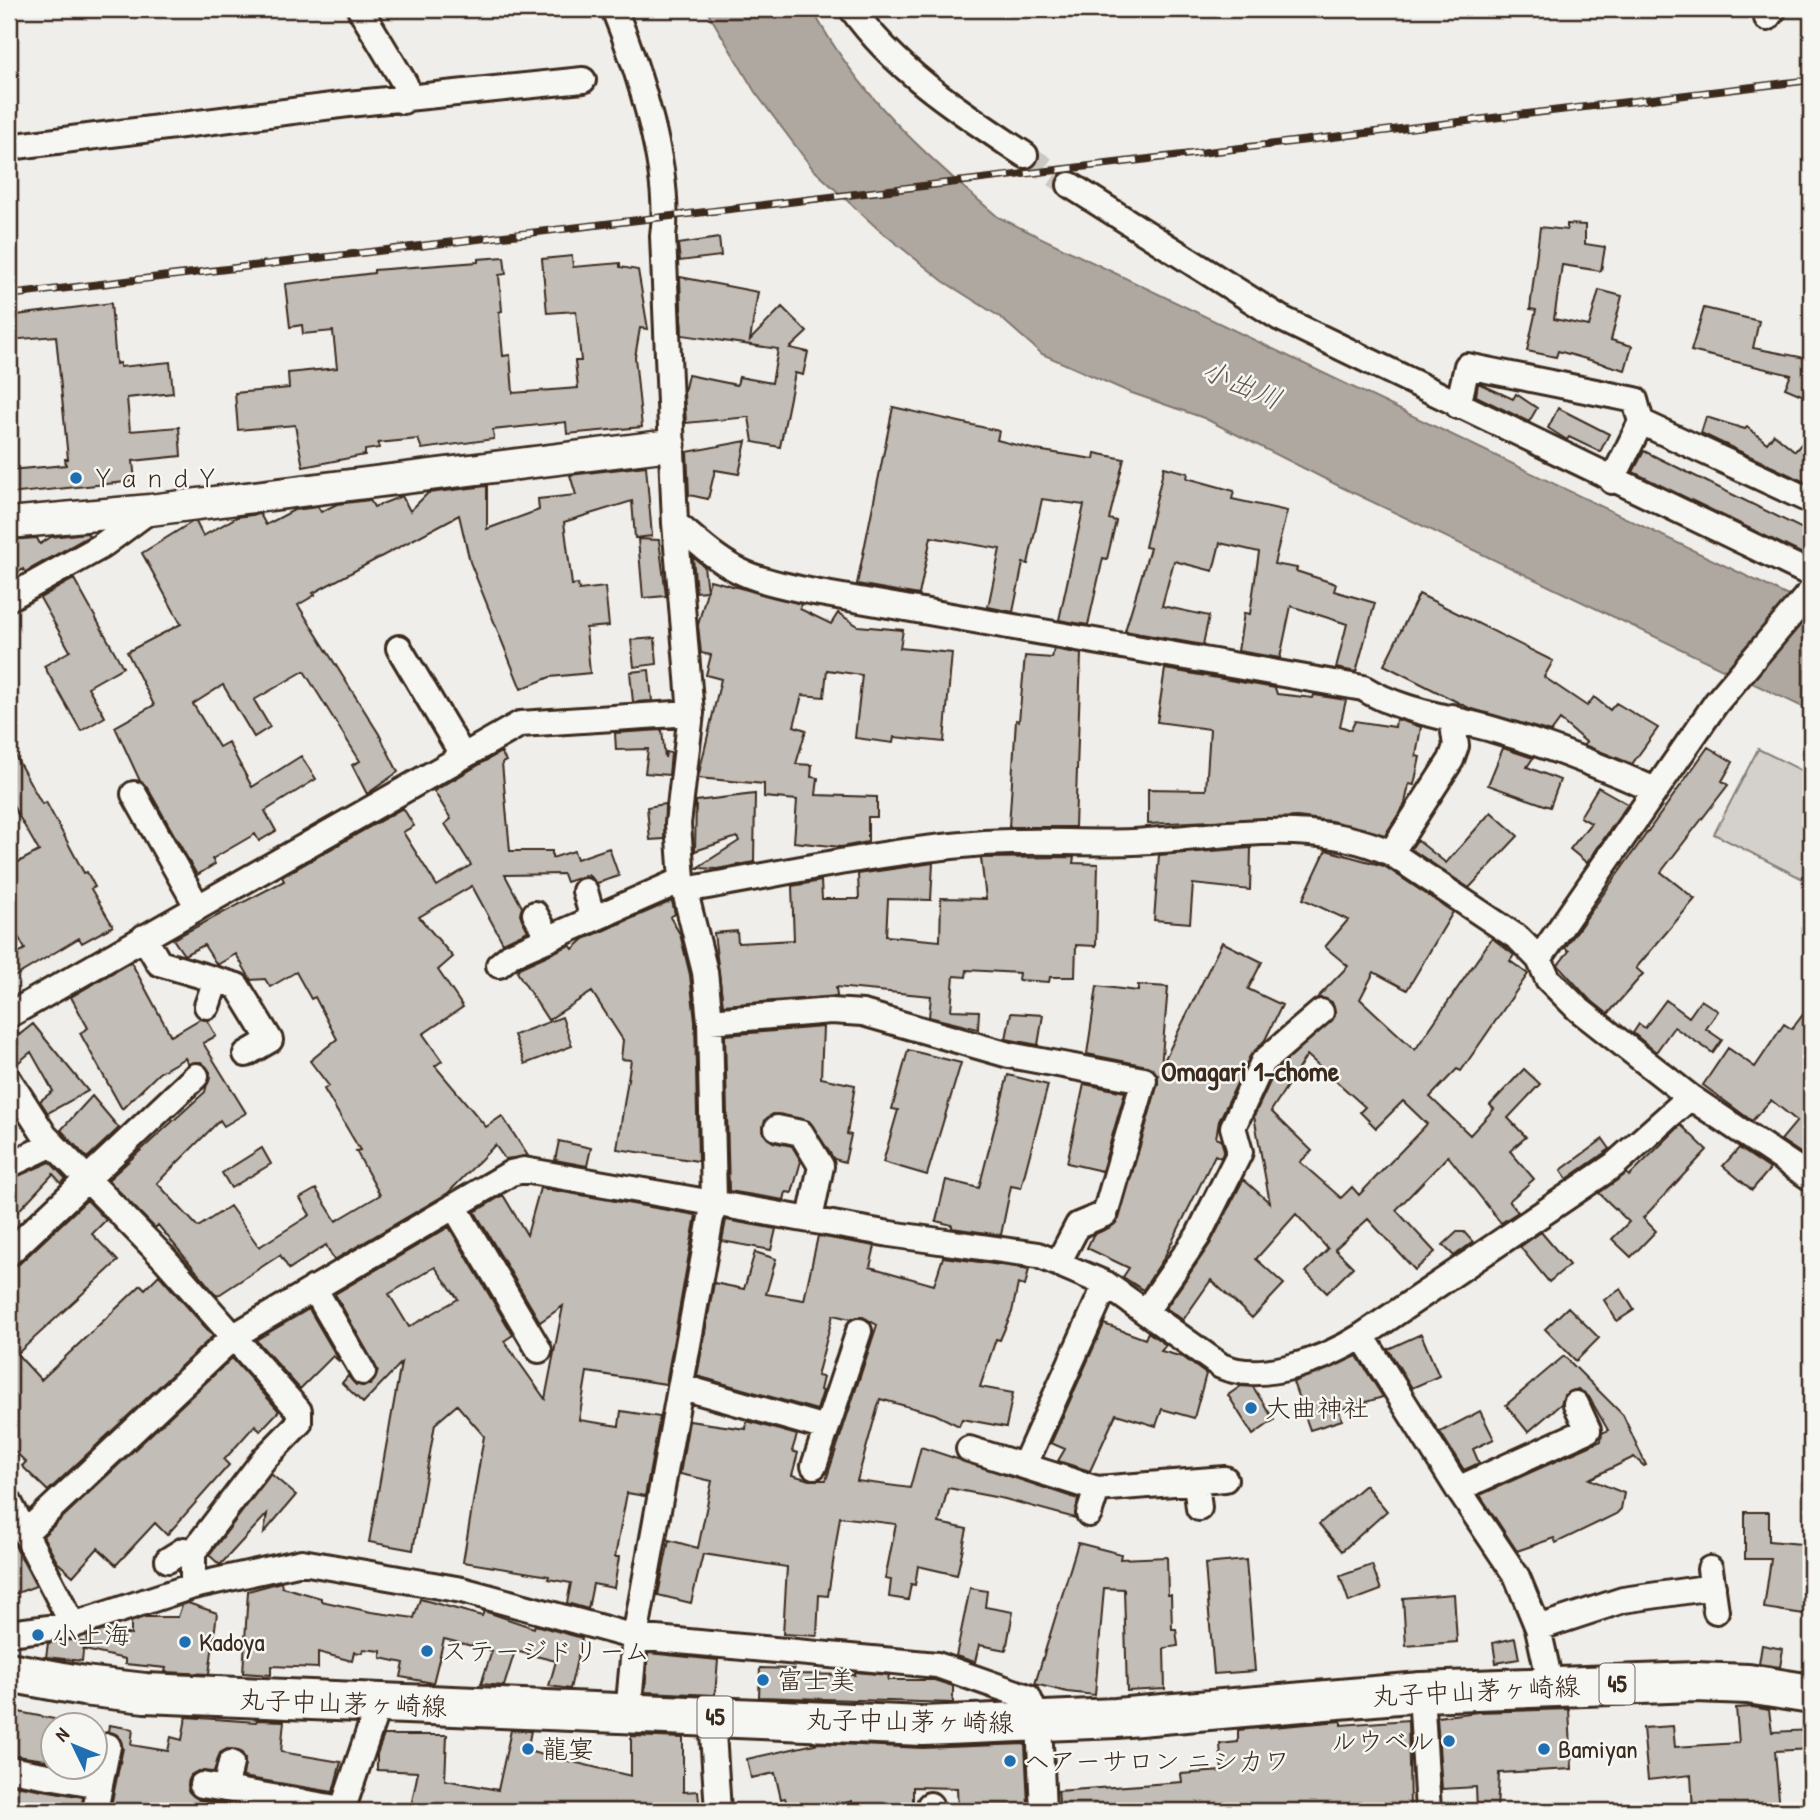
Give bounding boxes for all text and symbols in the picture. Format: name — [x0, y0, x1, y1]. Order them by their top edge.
water label: 小出川 — [1196, 350, 1288, 418]
place label: ＹａｎｄＹ — [90, 460, 220, 495]
marker: ＹａｎｄＹ — [68, 470, 84, 486]
district label: Omagari 1-chome — [1161, 1052, 1340, 1091]
place label: 大曲神社 — [1265, 1390, 1369, 1425]
marker: 大曲神社 — [1243, 1400, 1259, 1416]
place label: 小上海 — [52, 1617, 130, 1652]
place label: Kadoya — [199, 1624, 265, 1659]
marker: 小上海 — [30, 1627, 46, 1643]
place label: ステージドリーム — [441, 1633, 650, 1668]
marker: Kadoya — [177, 1634, 193, 1650]
marker: ステージドリーム — [419, 1643, 435, 1659]
place label: 富士美 — [777, 1662, 855, 1697]
road number: 45 — [1600, 1664, 1634, 1704]
street label: 丸子中山茅ヶ崎線 — [1371, 1668, 1581, 1713]
marker: 富士美 — [755, 1672, 771, 1688]
street label: 丸子中山茅ヶ崎線 — [238, 1681, 448, 1724]
road number: 45 — [698, 1696, 732, 1737]
street label: 丸子中山茅ヶ崎線 — [806, 1701, 1014, 1740]
north arrow — [38, 1712, 108, 1782]
text: N — [49, 1722, 75, 1747]
place label: ルウベル — [1331, 1723, 1435, 1758]
place label: 龍宴 — [542, 1731, 594, 1766]
place label: Bamiyan — [1558, 1731, 1638, 1766]
marker: ルウベル — [1441, 1733, 1457, 1749]
marker: 龍宴 — [520, 1741, 536, 1757]
marker: Bamiyan — [1536, 1741, 1552, 1757]
place label: ヘアーサロン ニシカワ — [1024, 1743, 1290, 1778]
marker: ヘアーサロン ニシカワ — [1002, 1753, 1018, 1769]

